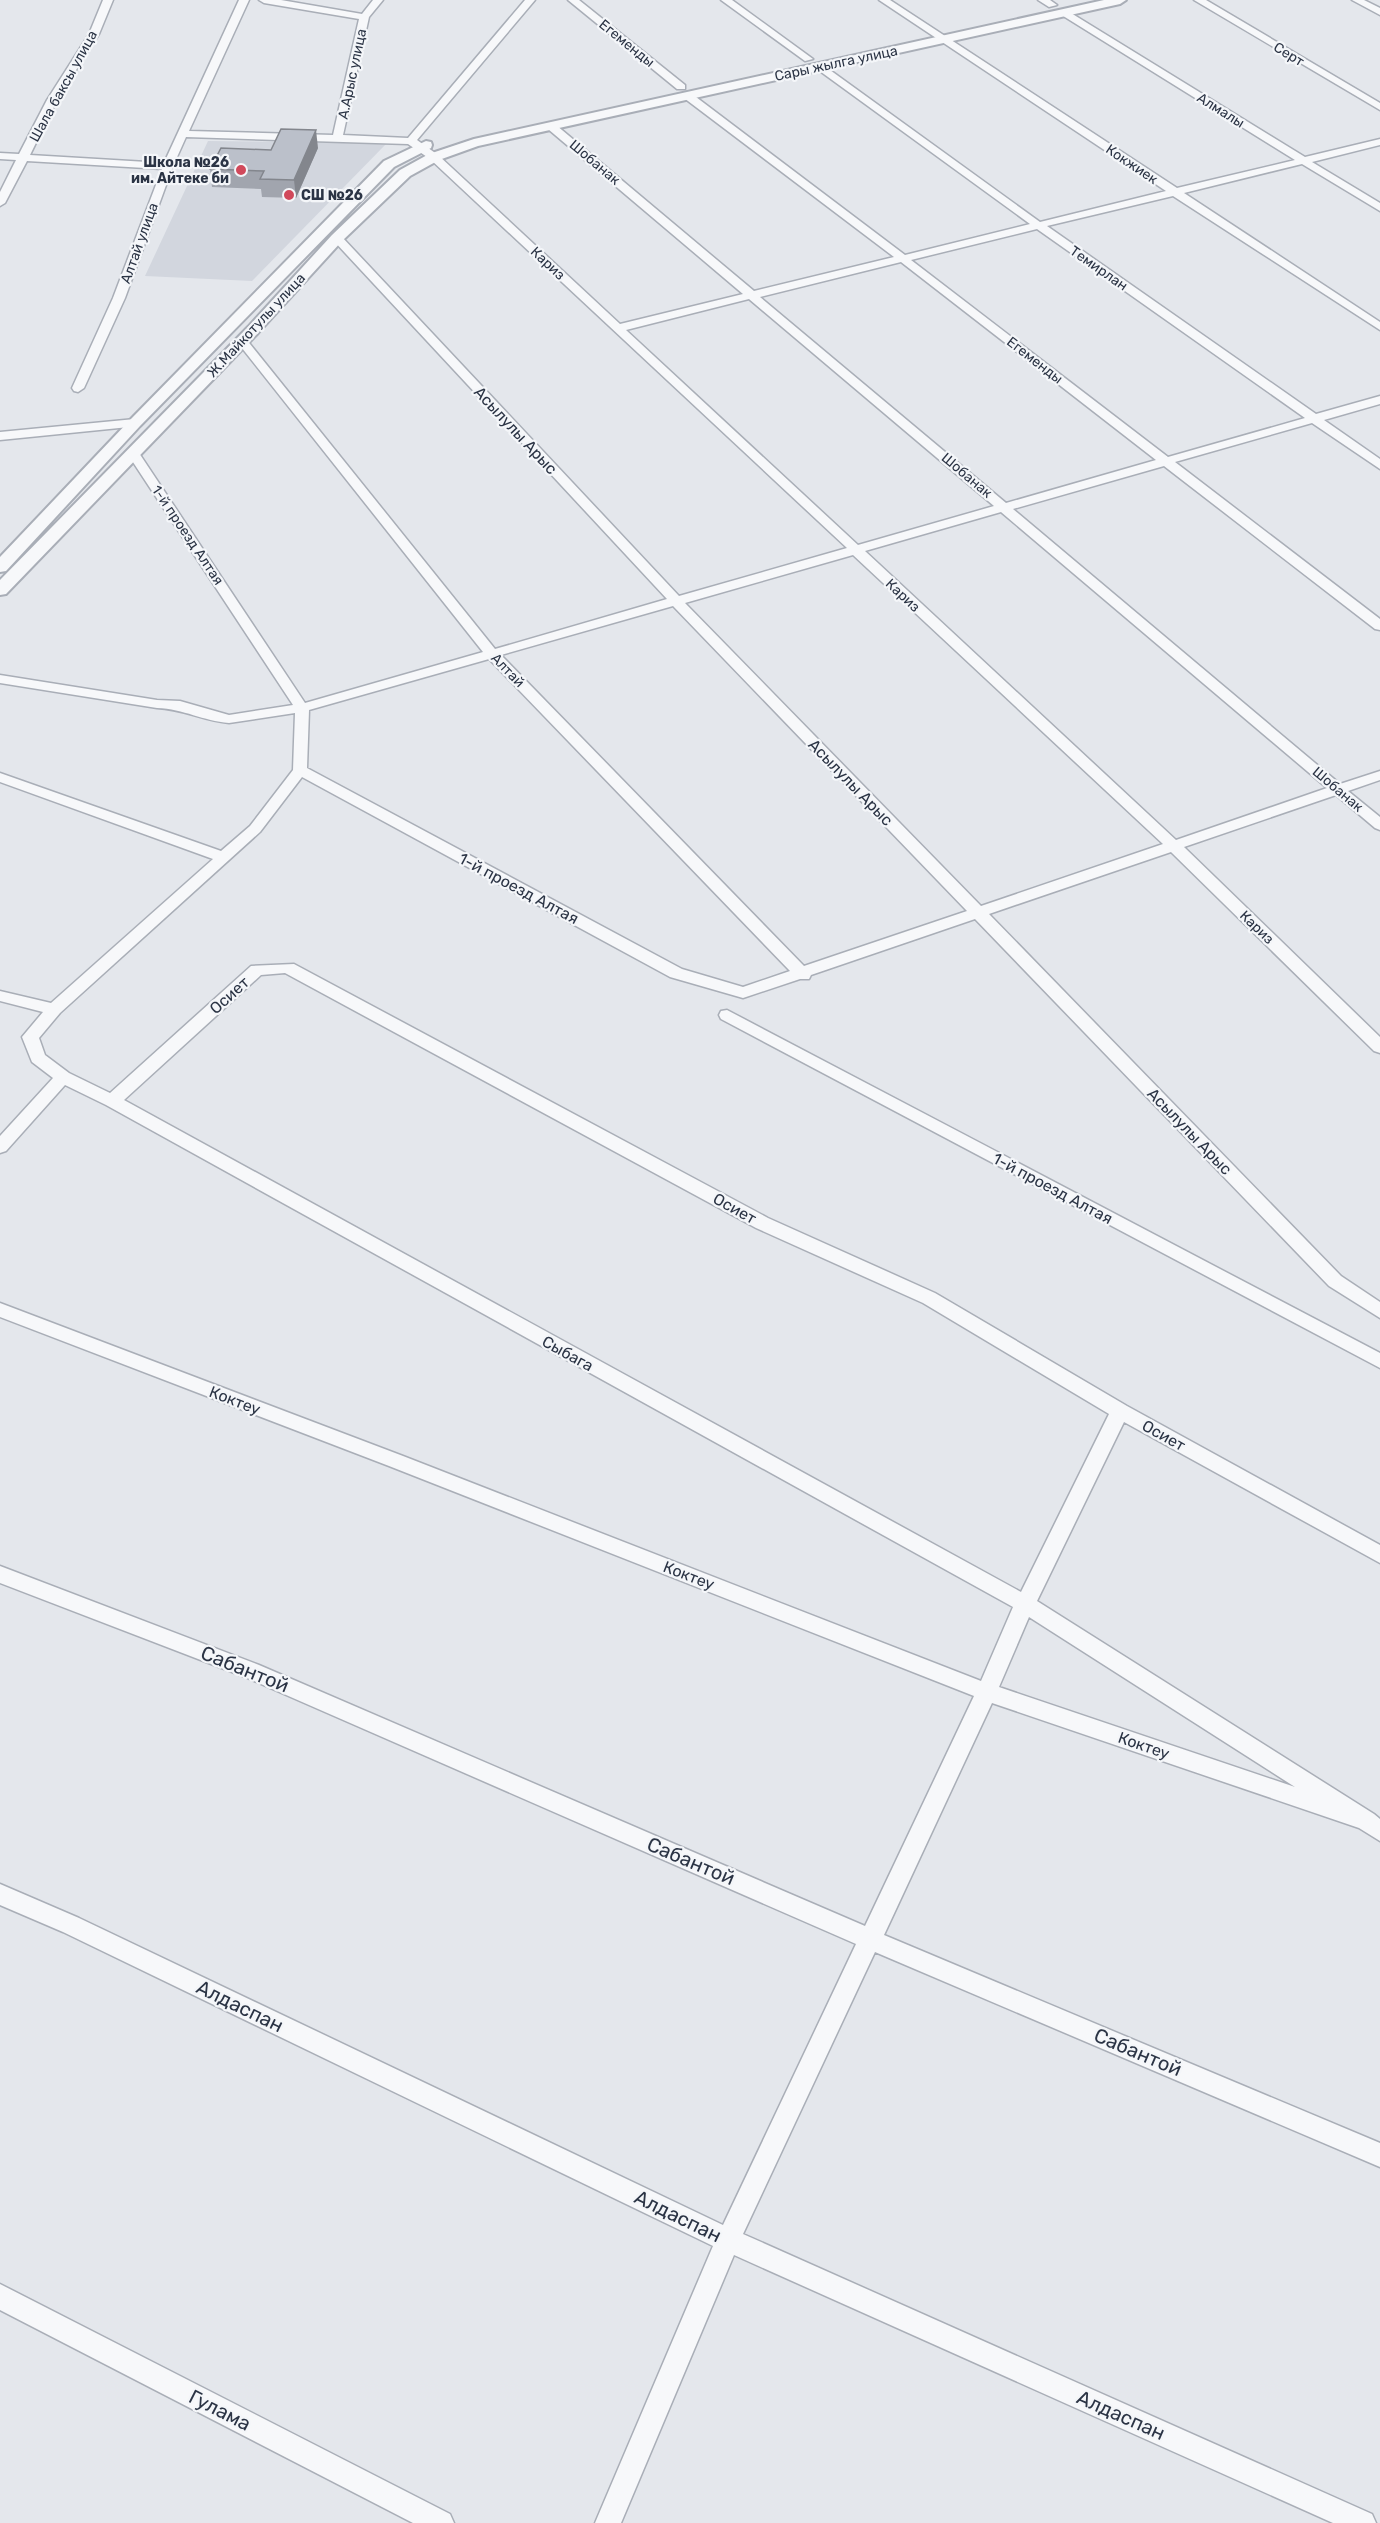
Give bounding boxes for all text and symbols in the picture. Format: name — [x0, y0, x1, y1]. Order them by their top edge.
street label: Егеменды — [596, 16, 658, 71]
street label: А.Арыс улица — [335, 27, 370, 121]
street label: Шала баксы улица — [26, 28, 101, 145]
street label: Серт — [1270, 39, 1307, 70]
street label: Сары жылга улица — [773, 42, 899, 85]
street label: Алмалы — [1194, 89, 1248, 132]
street label: Шобанак — [566, 136, 624, 189]
street label: Кокжиек — [1102, 141, 1161, 188]
place label: Школа №26 им. Айтеке би — [131, 154, 229, 187]
marker: Школа №26 им. Айтеке би — [234, 163, 248, 177]
place label: СШ №26 — [301, 187, 363, 204]
marker: СШ №26 — [282, 188, 296, 202]
street label: Алтай улица — [117, 201, 162, 286]
street label: Темирлан — [1067, 242, 1131, 294]
street label: Кариз — [527, 243, 568, 283]
street label: Ж.Майкотулы улица — [204, 270, 309, 381]
street label: Егеменды — [1003, 333, 1066, 388]
street label: Асылулы Арыс — [470, 382, 561, 478]
street label: Шобанак — [938, 449, 996, 502]
street label: 1-й проезд Алтая — [148, 482, 227, 588]
street label: Кариз — [882, 575, 923, 615]
street label: Алтай — [487, 650, 528, 691]
street label: Асылулы Арыс — [804, 735, 897, 830]
street label: Шобанак — [1309, 763, 1367, 816]
street label: 1-й проезд Алтая — [456, 849, 582, 928]
street label: Кариз — [1236, 907, 1277, 948]
street label: Осиет — [206, 973, 253, 1018]
street label: Асылулы Арыс — [1143, 1084, 1236, 1179]
street label: 1-й проезд Алтая — [990, 1149, 1116, 1228]
street label: Осиет — [710, 1189, 760, 1228]
street label: Сыбага — [539, 1332, 597, 1375]
street label: Коктеу — [207, 1382, 263, 1419]
street label: Осиет — [1139, 1416, 1189, 1455]
street label: Коктеу — [661, 1557, 717, 1594]
street label: Сабантой — [197, 1640, 293, 1698]
street label: Коктеу — [1116, 1728, 1172, 1763]
street label: Сабантой — [643, 1832, 739, 1890]
street label: Алдаспан — [192, 1975, 288, 2037]
street label: Сабантой — [1090, 2023, 1186, 2081]
street label: Алдаспан — [630, 2185, 726, 2247]
street label: Гулама — [185, 2384, 255, 2436]
street label: Алдаспан — [1073, 2385, 1169, 2445]

